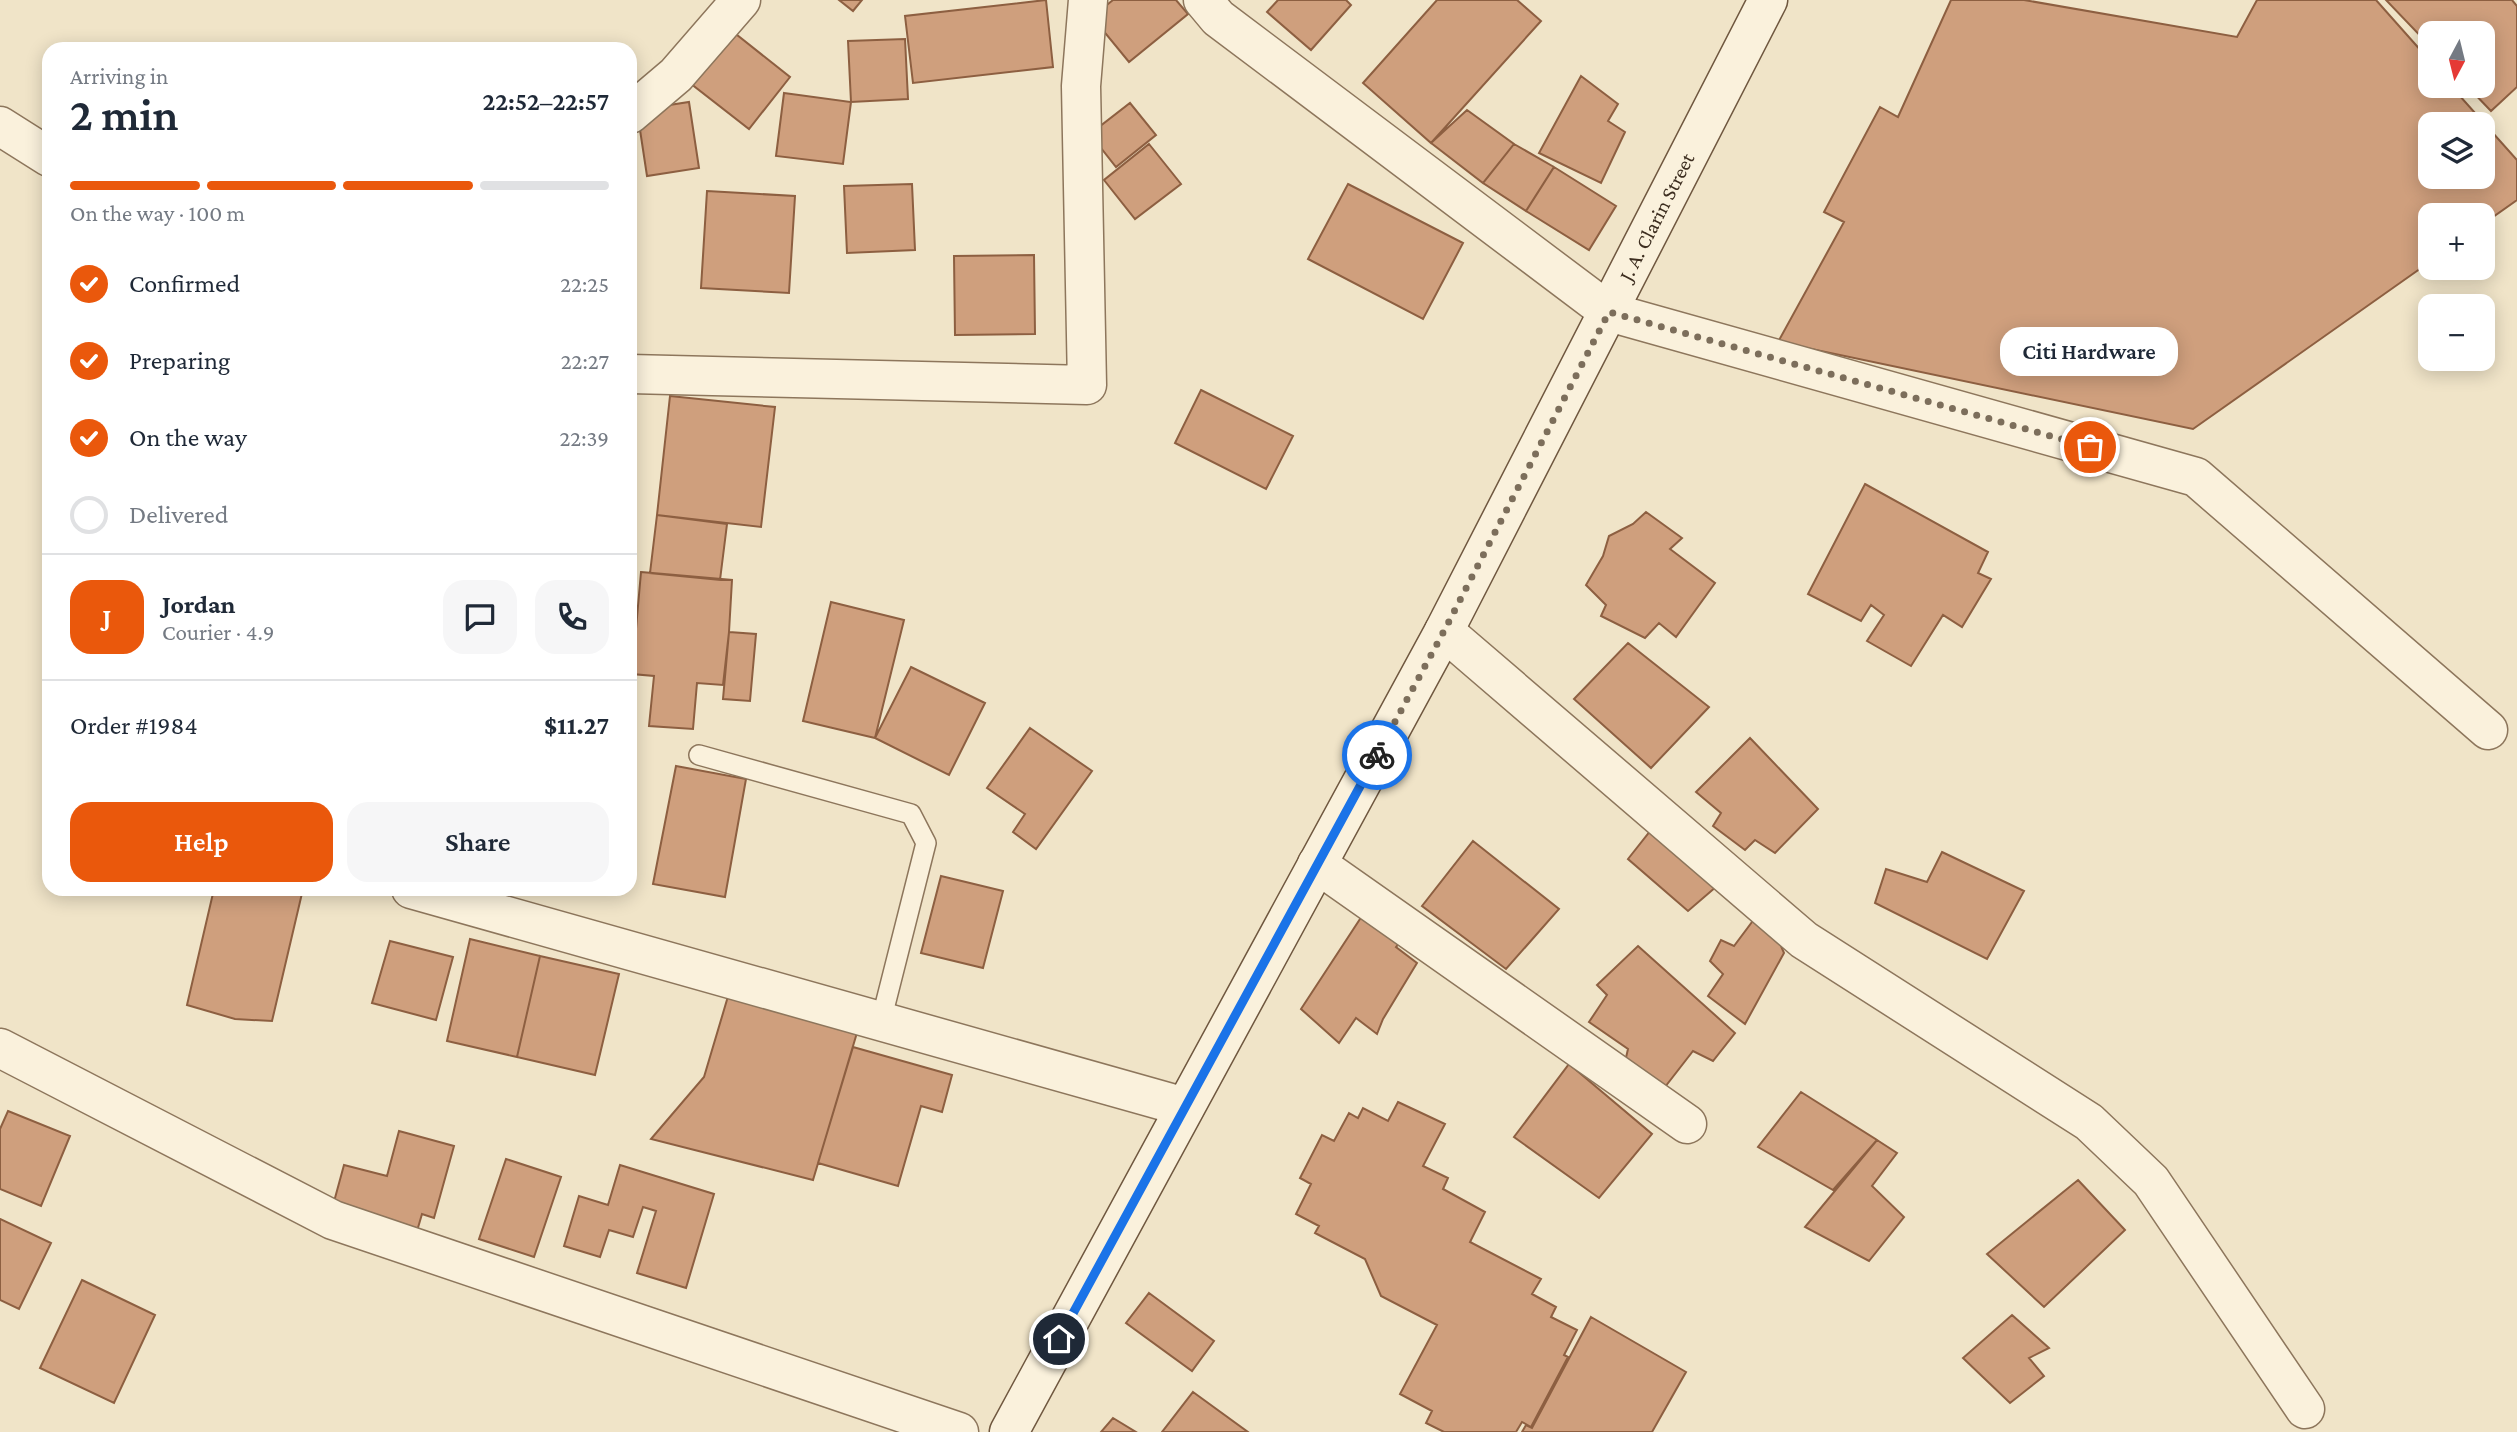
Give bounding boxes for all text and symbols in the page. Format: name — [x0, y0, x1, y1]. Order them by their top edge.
north arrow — [2418, 21, 2496, 98]
map controls — [2418, 21, 2495, 371]
text: Arriving in — [70, 63, 168, 89]
text: 22:52–22:57 — [483, 87, 609, 116]
text: 2 min — [70, 89, 178, 140]
button: layers — [2418, 112, 2495, 189]
street label: J. A. Clarin Street — [1613, 148, 1700, 287]
text: On the way · 100 m — [70, 200, 245, 226]
button: + — [2418, 203, 2495, 280]
icon: check — [70, 265, 108, 303]
text: Confirmed — [129, 269, 240, 298]
text: 22:25 — [560, 271, 609, 297]
button: − — [2418, 294, 2495, 371]
callout: Citi Hardware — [2001, 328, 2179, 377]
text: Citi Hardware — [2022, 338, 2156, 364]
icon: check — [70, 342, 108, 380]
text: Preparing — [129, 346, 230, 375]
text: 22:27 — [561, 348, 609, 374]
pin — [2060, 417, 2120, 477]
icon: check — [70, 419, 108, 457]
text: On the way — [129, 423, 247, 452]
text: 22:39 — [559, 425, 609, 451]
icon: bag — [2071, 428, 2109, 466]
text: Delivered — [129, 500, 228, 529]
button: chat — [443, 580, 517, 654]
button: phone — [535, 580, 609, 654]
text: Jordan — [162, 590, 236, 619]
text: J — [103, 603, 111, 632]
text: Courier · 4.9 — [162, 619, 274, 645]
text: Order #1984 — [70, 711, 198, 740]
text: $11.27 — [544, 711, 609, 740]
courier — [1342, 720, 1412, 790]
icon: bike — [1358, 736, 1396, 774]
button: Help — [70, 802, 333, 882]
button: Share — [347, 802, 609, 882]
pin — [1029, 1309, 1089, 1369]
icon: home — [1040, 1320, 1078, 1358]

